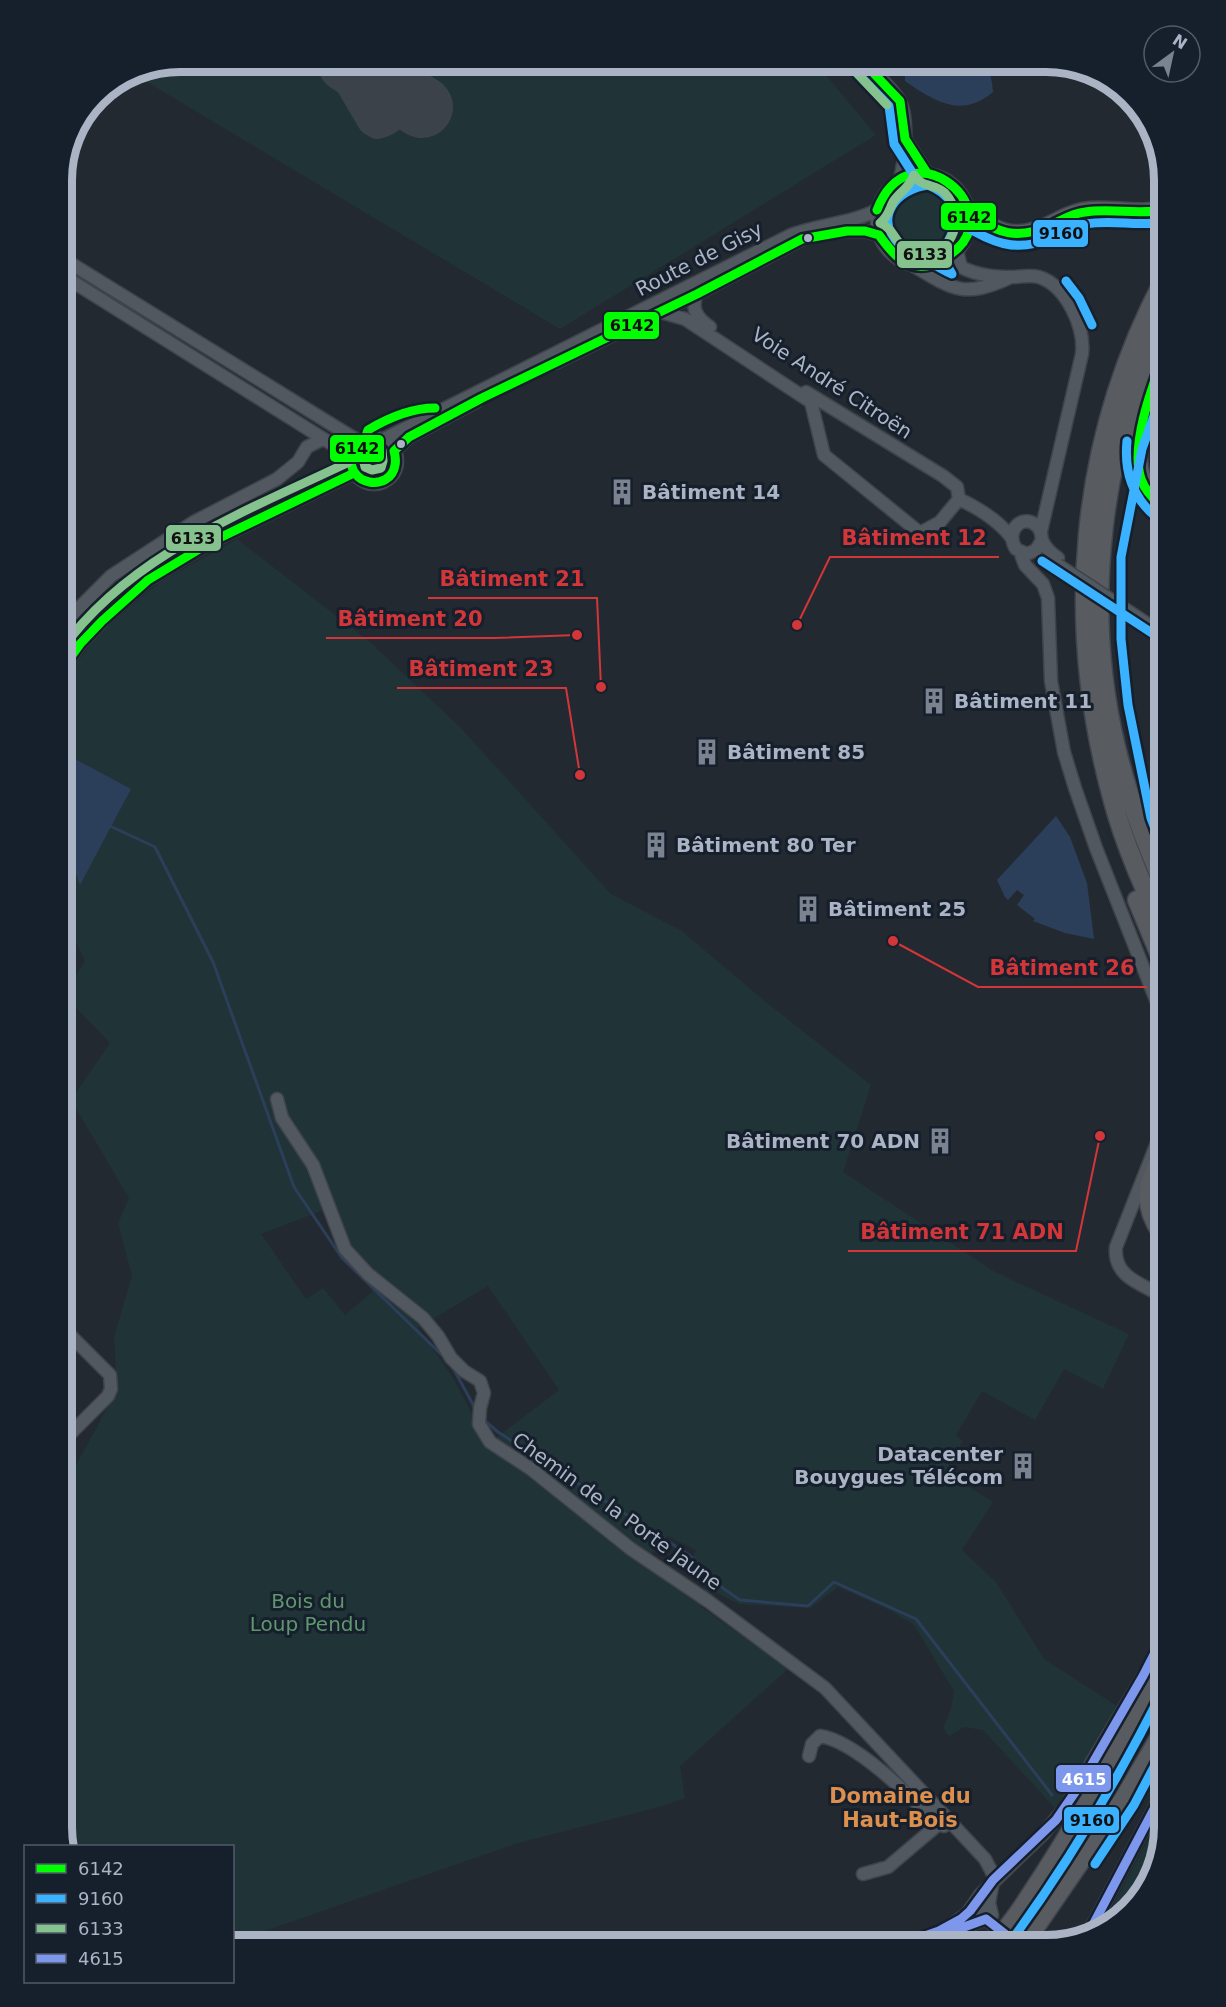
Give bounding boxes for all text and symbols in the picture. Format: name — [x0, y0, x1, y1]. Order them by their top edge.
north arrow — [1142, 24, 1202, 84]
text: N — [1169, 30, 1191, 53]
line badge: 6142 — [940, 202, 997, 231]
text: 6142 — [947, 208, 991, 227]
street label: Route de Gisy — [632, 217, 767, 301]
line badge: 9160 — [1032, 219, 1089, 248]
text: 9160 — [1039, 224, 1083, 243]
unlabelled marker — [802, 232, 814, 244]
line badge: 6133 — [896, 240, 953, 269]
text: 6133 — [903, 245, 947, 264]
line badge: 6142 — [603, 311, 660, 340]
text: 6142 — [610, 316, 654, 335]
street label: Voie André Citroën — [747, 322, 917, 444]
line badge: 6142 — [329, 434, 385, 463]
unlabelled marker — [395, 438, 407, 450]
text: 6142 — [335, 439, 379, 458]
building icon: Bâtiment 14 — [607, 477, 637, 507]
place label: Bâtiment 14 — [642, 480, 780, 504]
callout: Bâtiment 12 — [830, 518, 999, 557]
line badge: 6133 — [165, 524, 222, 552]
text: Bâtiment 12 — [841, 526, 987, 550]
text: 6133 — [171, 529, 215, 548]
callout: Bâtiment 21 — [428, 559, 597, 598]
text: Bâtiment 21 — [439, 567, 585, 591]
callout: Bâtiment 20 — [326, 599, 495, 638]
text: Bâtiment 20 — [337, 607, 483, 631]
callout: Bâtiment 23 — [397, 649, 566, 688]
text: Bâtiment 23 — [408, 657, 554, 681]
building icon: Bâtiment 11 — [919, 686, 949, 716]
place label: Bâtiment 11 — [954, 689, 1092, 713]
building icon: Bâtiment 85 — [692, 737, 722, 767]
place label: Bâtiment 85 — [727, 740, 865, 764]
building icon: Bâtiment 80 Ter — [641, 830, 671, 860]
place label: Bâtiment 80 Ter — [676, 833, 856, 857]
building icon: Bâtiment 25 — [793, 894, 823, 924]
place label: Bâtiment 25 — [828, 897, 966, 921]
callout: Bâtiment 26 — [978, 948, 1147, 987]
text: Bâtiment 26 — [989, 956, 1135, 980]
building icon: Bâtiment 70 ADN — [925, 1126, 955, 1156]
place label: Bâtiment 70 ADN — [726, 1129, 920, 1153]
callout: Bâtiment 71 ADN — [848, 1212, 1076, 1251]
text: Bâtiment 71 ADN — [860, 1220, 1064, 1244]
street label: Chemin de la Porte Jaune — [508, 1427, 726, 1595]
place label: Datacenter Bouygues Télécom — [794, 1442, 1003, 1489]
building icon: Datacenter Bouygues Télécom — [1008, 1451, 1038, 1481]
park label: Bois du Loup Pendu — [250, 1589, 366, 1636]
line badge: 4615 — [1055, 1764, 1112, 1793]
text: 4615 — [1062, 1770, 1106, 1789]
district label: Domaine du Haut-Bois — [829, 1784, 971, 1832]
line badge: 9160 — [1063, 1806, 1120, 1834]
text: 9160 — [1070, 1811, 1114, 1830]
legend — [24, 1845, 234, 1983]
text: 6142 — [78, 1858, 124, 1879]
text: 9160 — [78, 1888, 124, 1909]
text: 6133 — [78, 1918, 124, 1939]
text: 4615 — [78, 1948, 124, 1969]

